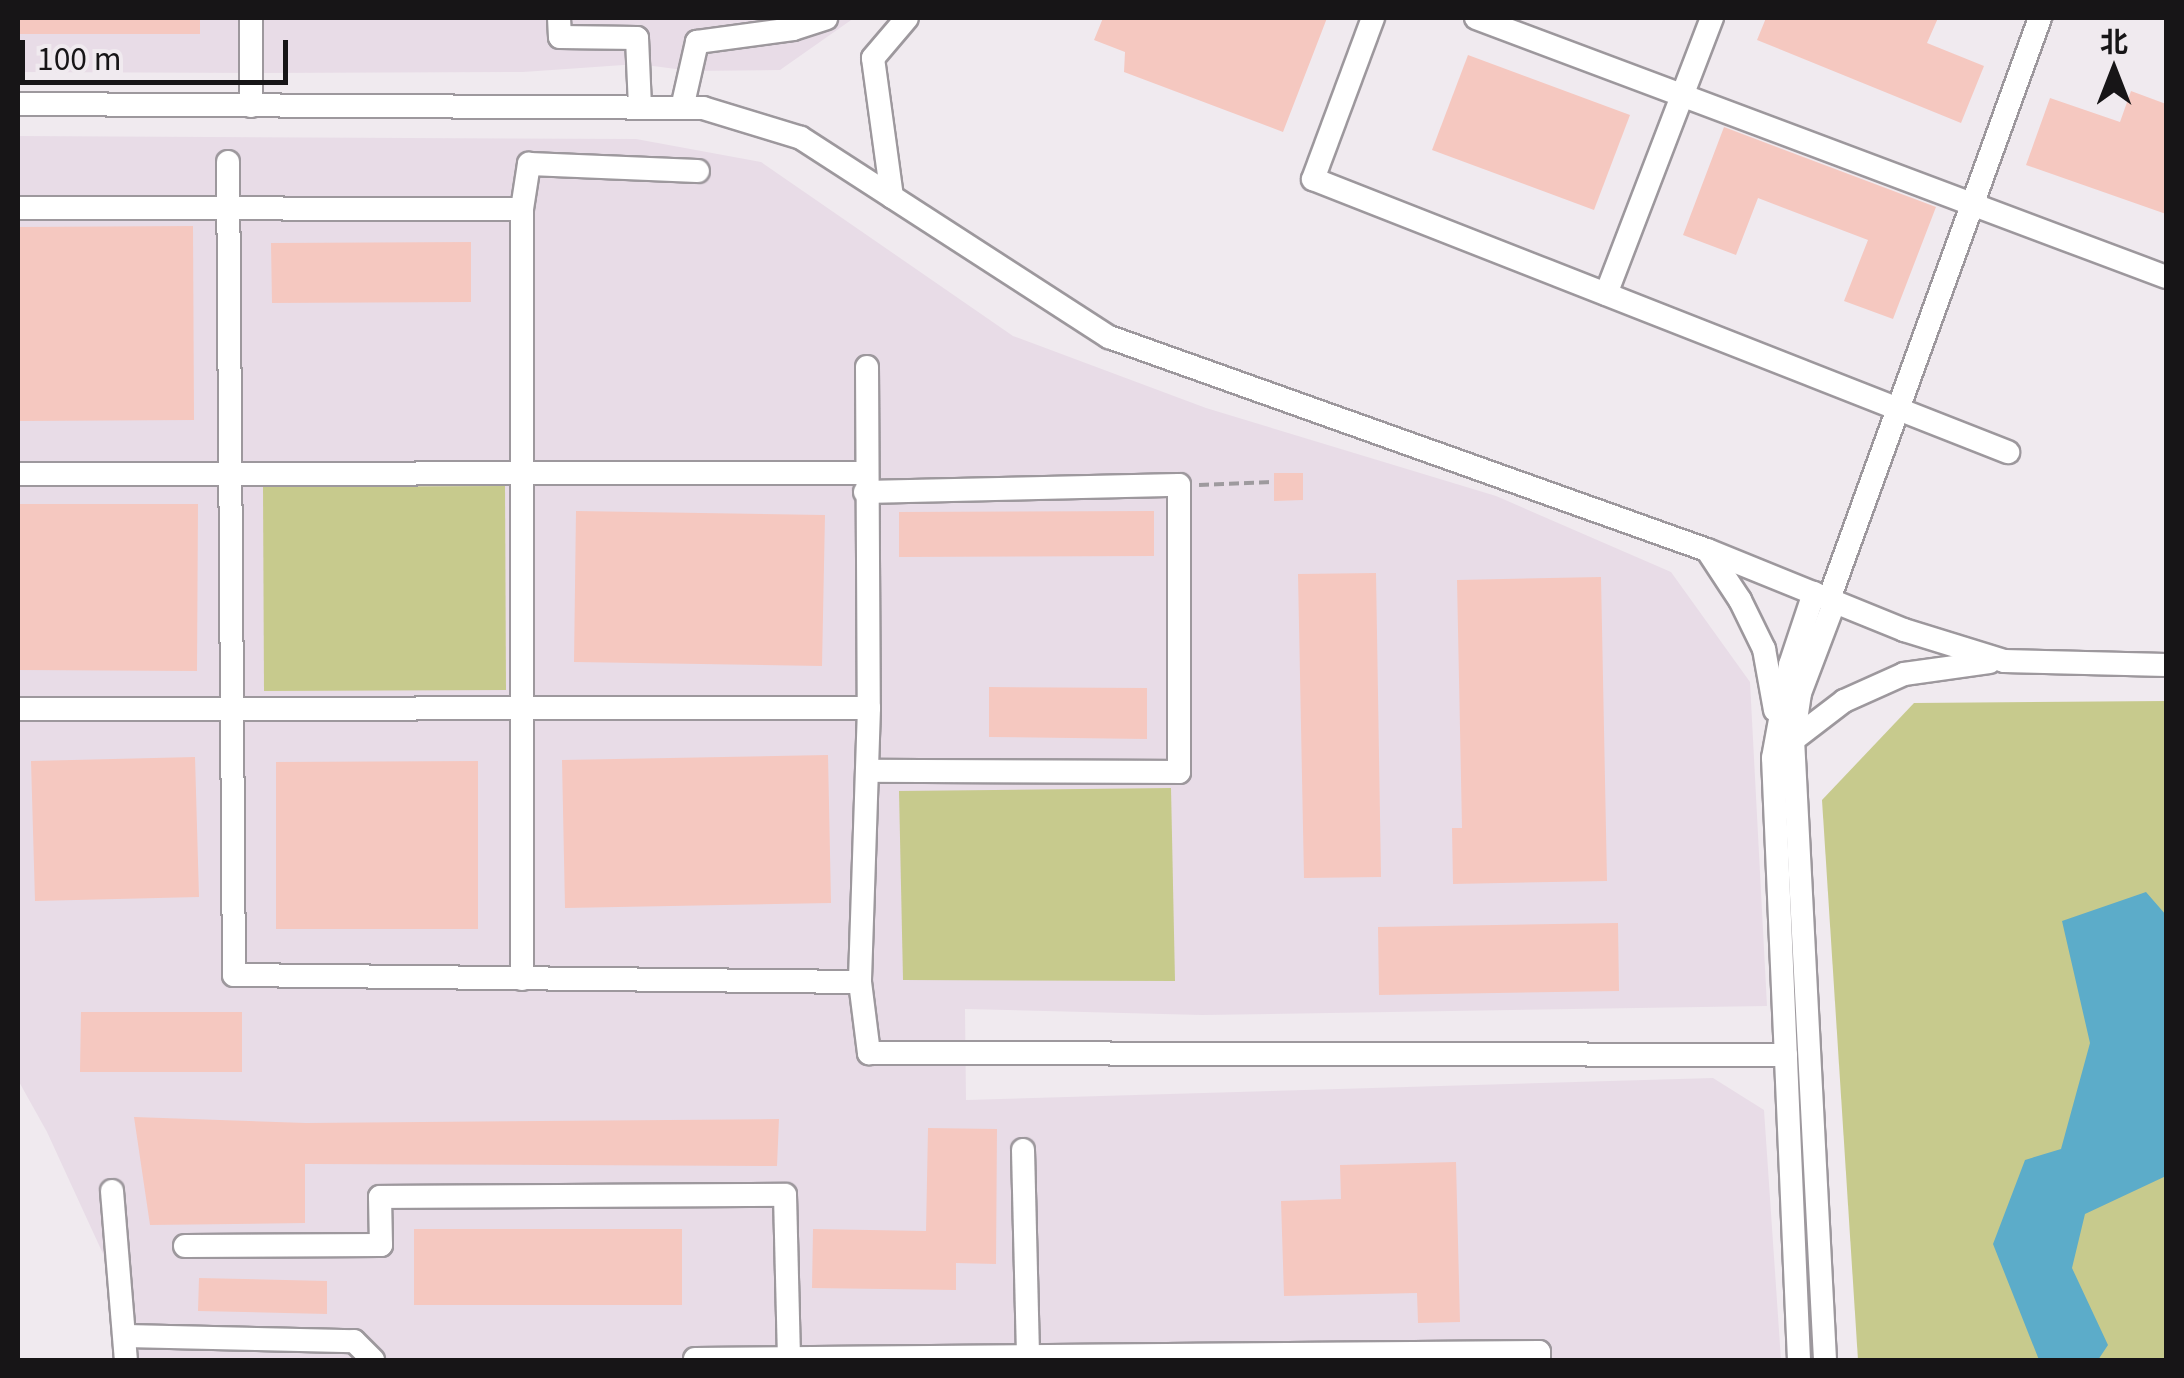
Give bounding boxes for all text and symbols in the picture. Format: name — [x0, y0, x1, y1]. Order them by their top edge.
scale bar — [25, 20, 292, 82]
north arrow — [2064, 20, 2164, 120]
text: 北 — [2100, 20, 2128, 60]
text: 100 m — [37, 35, 121, 79]

